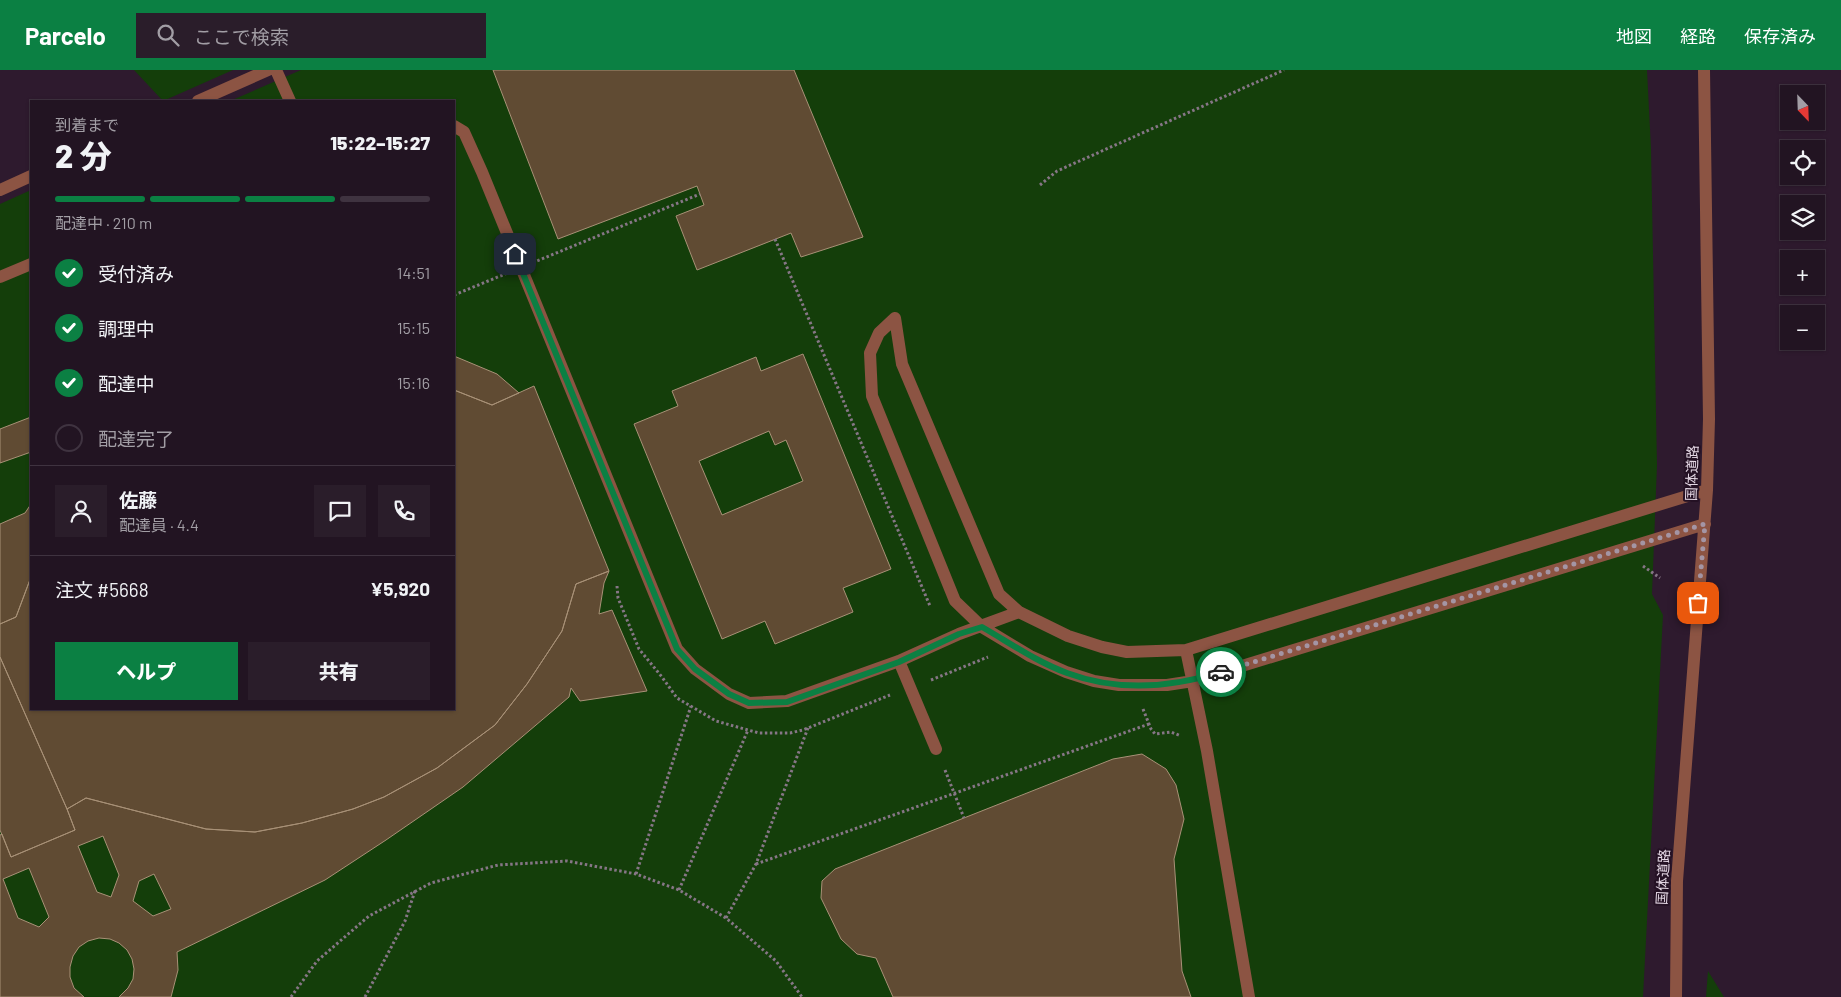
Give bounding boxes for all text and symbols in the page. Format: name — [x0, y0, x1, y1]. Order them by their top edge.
search box — [136, 13, 486, 58]
text: Parcelo — [25, 21, 106, 50]
icon: search — [154, 21, 182, 49]
text: ここで検索 — [194, 25, 289, 48]
text: 地図 — [1616, 25, 1652, 47]
text: 経路 — [1680, 25, 1716, 47]
text: 保存済み — [1744, 25, 1816, 47]
north arrow — [1780, 85, 1825, 130]
map controls — [1780, 85, 1825, 350]
text: 到着まで — [55, 115, 119, 134]
text: 15:22–15:27 — [330, 131, 430, 154]
text: 2 分 — [55, 136, 112, 174]
button: locate — [1780, 140, 1825, 185]
button: layers — [1780, 195, 1825, 240]
text: 配達中 · 210 m — [55, 213, 152, 232]
pin — [494, 233, 536, 275]
icon: home — [501, 240, 529, 268]
button: + — [1780, 250, 1825, 295]
icon: check — [55, 259, 83, 287]
text: 受付済み — [98, 262, 174, 285]
text: 14:51 — [397, 263, 430, 282]
button: − — [1780, 305, 1825, 350]
icon: check — [55, 314, 83, 342]
text: 調理中 — [98, 317, 155, 340]
text: 15:15 — [397, 318, 430, 337]
icon: check — [55, 369, 83, 397]
text: 配達中 — [98, 372, 155, 395]
text: 15:16 — [397, 373, 430, 392]
text: 配達完了 — [98, 427, 174, 450]
street label: 国体道路 — [1682, 445, 1701, 501]
button: person — [55, 485, 107, 537]
button: chat — [314, 485, 366, 537]
button: phone — [378, 485, 430, 537]
text: 佐藤 — [119, 488, 157, 511]
text: 配達員 · 4.4 — [119, 515, 199, 534]
text: ¥5,920 — [370, 577, 430, 600]
text: 注文 #5668 — [55, 578, 149, 601]
pin — [1677, 582, 1719, 624]
icon: bag — [1684, 589, 1712, 617]
button: ヘルプ — [55, 642, 238, 700]
button: 共有 — [248, 642, 430, 700]
courier — [1196, 647, 1246, 697]
icon: car — [1207, 658, 1235, 686]
street label: 国体道路 — [1653, 849, 1672, 905]

